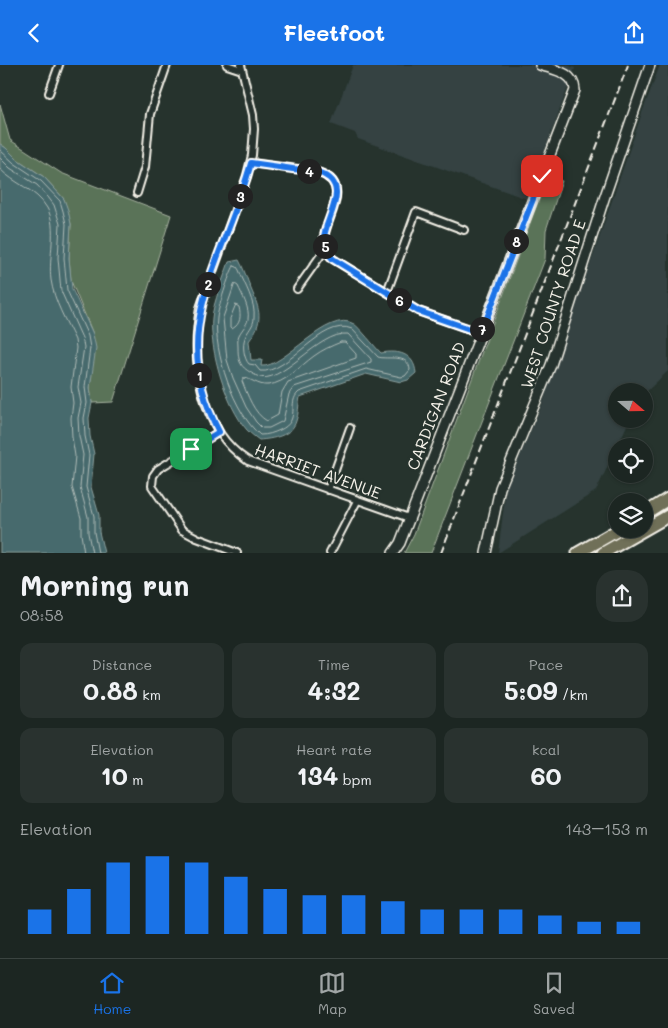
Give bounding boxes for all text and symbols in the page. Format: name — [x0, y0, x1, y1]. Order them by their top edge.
text: Fleetfoot — [283, 18, 385, 47]
icon: back — [20, 19, 48, 47]
icon: share — [620, 19, 648, 47]
pin — [521, 155, 563, 197]
pin: 4 — [296, 159, 322, 183]
text: 4 — [305, 162, 314, 181]
icon: check — [528, 162, 556, 190]
pin: 3 — [228, 183, 252, 209]
text: 3 — [236, 187, 245, 206]
street label: WEST COUNTY ROAD E — [515, 217, 590, 391]
pin: 8 — [504, 229, 528, 253]
text: 8 — [512, 232, 521, 251]
pin: 5 — [312, 233, 338, 259]
text: 5 — [321, 237, 330, 256]
pin: 2 — [196, 271, 220, 297]
text: 2 — [205, 275, 212, 294]
pin: 6 — [386, 287, 412, 313]
text: 6 — [395, 291, 404, 310]
pin: 7 — [470, 317, 494, 341]
text: 7 — [479, 320, 486, 339]
street label: CARDIGAN ROAD — [401, 339, 470, 473]
pin: 1 — [186, 363, 212, 387]
text: 1 — [196, 366, 203, 385]
north arrow — [608, 383, 652, 427]
map controls — [608, 383, 653, 538]
pin — [170, 428, 212, 470]
icon: arrive — [177, 435, 205, 463]
street label: HARRIET AVENUE — [252, 438, 384, 503]
button: locate — [608, 438, 653, 483]
button: layers — [608, 493, 653, 538]
text: Morning run — [20, 567, 189, 603]
button: share — [596, 570, 648, 622]
text: 08:58 — [20, 604, 64, 625]
text: Distance — [92, 655, 152, 674]
text: Time — [318, 655, 350, 674]
text: Pace — [529, 655, 563, 674]
text: 0.88 — [83, 674, 138, 706]
text: 4:32 — [308, 674, 360, 706]
text: 5:09 — [504, 674, 558, 706]
text: km — [138, 685, 161, 704]
text: /km — [558, 685, 588, 704]
text: Elevation — [91, 740, 153, 759]
text: Heart rate — [296, 740, 372, 759]
text: kcal — [532, 740, 560, 759]
text: 10 — [101, 759, 128, 791]
text: 134 — [296, 759, 338, 791]
text: 60 — [530, 759, 562, 791]
text: m — [128, 770, 143, 789]
text: bpm — [338, 770, 372, 789]
text: Elevation — [20, 818, 92, 839]
text: 143–153 m — [565, 818, 648, 839]
tab: Home — [93, 969, 131, 1018]
tab: Map — [318, 969, 347, 1018]
tab: Saved — [533, 969, 575, 1018]

